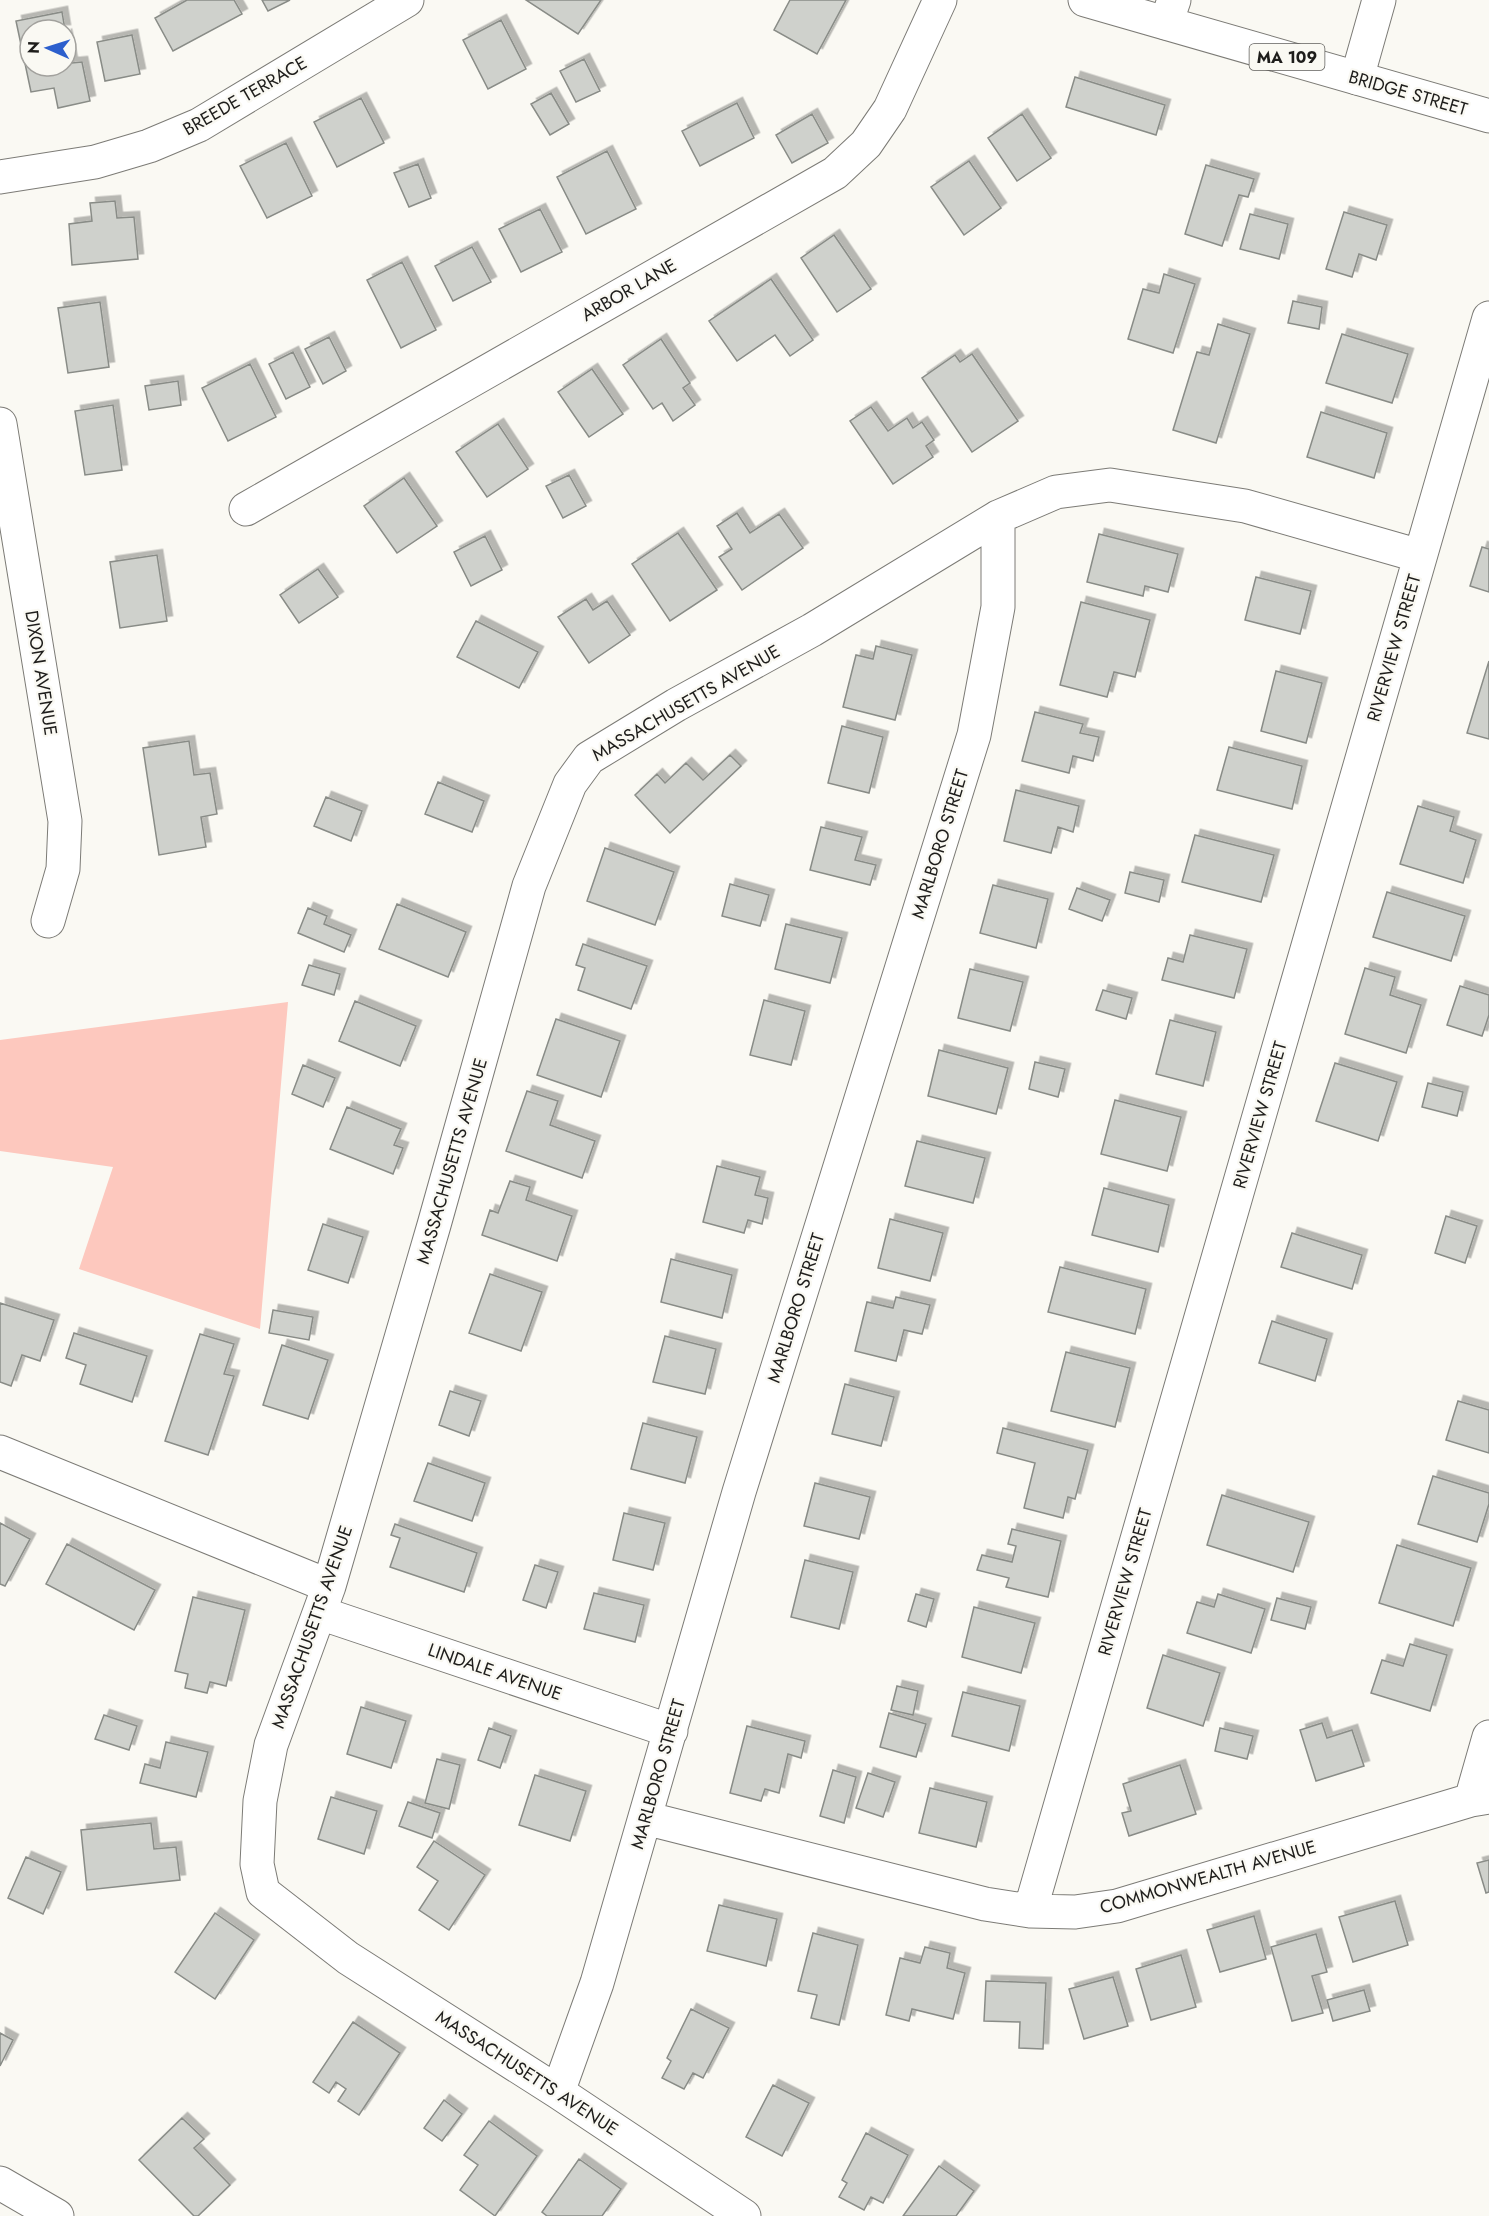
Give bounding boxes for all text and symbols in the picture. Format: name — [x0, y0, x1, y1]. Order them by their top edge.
north arrow — [18, 18, 78, 78]
text: N — [22, 40, 45, 54]
road number: MA 109 — [1250, 44, 1324, 70]
street label: BREEDE TERRACE — [178, 50, 312, 142]
street label: BRIDGE STREET — [1346, 64, 1471, 123]
street label: ARBOR LANE — [577, 252, 681, 328]
street label: RIVERVIEW STREET — [1361, 571, 1428, 725]
street label: DIXON AVENUE — [18, 609, 64, 737]
street label: MASSACHUSETTS AVENUE — [587, 638, 785, 768]
street label: MARLBORO STREET — [905, 765, 975, 922]
street label: RIVERVIEW STREET — [1227, 1038, 1294, 1192]
street label: MASSACHUSETTS AVENUE — [410, 1055, 494, 1267]
street label: MARLBORO STREET — [761, 1229, 831, 1386]
street label: RIVERVIEW STREET — [1092, 1505, 1159, 1659]
street label: MASSACHUSETTS AVENUE — [265, 1522, 359, 1732]
street label: LINDALE AVENUE — [424, 1637, 566, 1707]
street label: MARLBORO STREET — [624, 1695, 692, 1852]
street label: COMMONWEALTH AVENUE — [1097, 1834, 1319, 1920]
street label: MASSACHUSETTS AVENUE — [430, 2004, 624, 2142]

